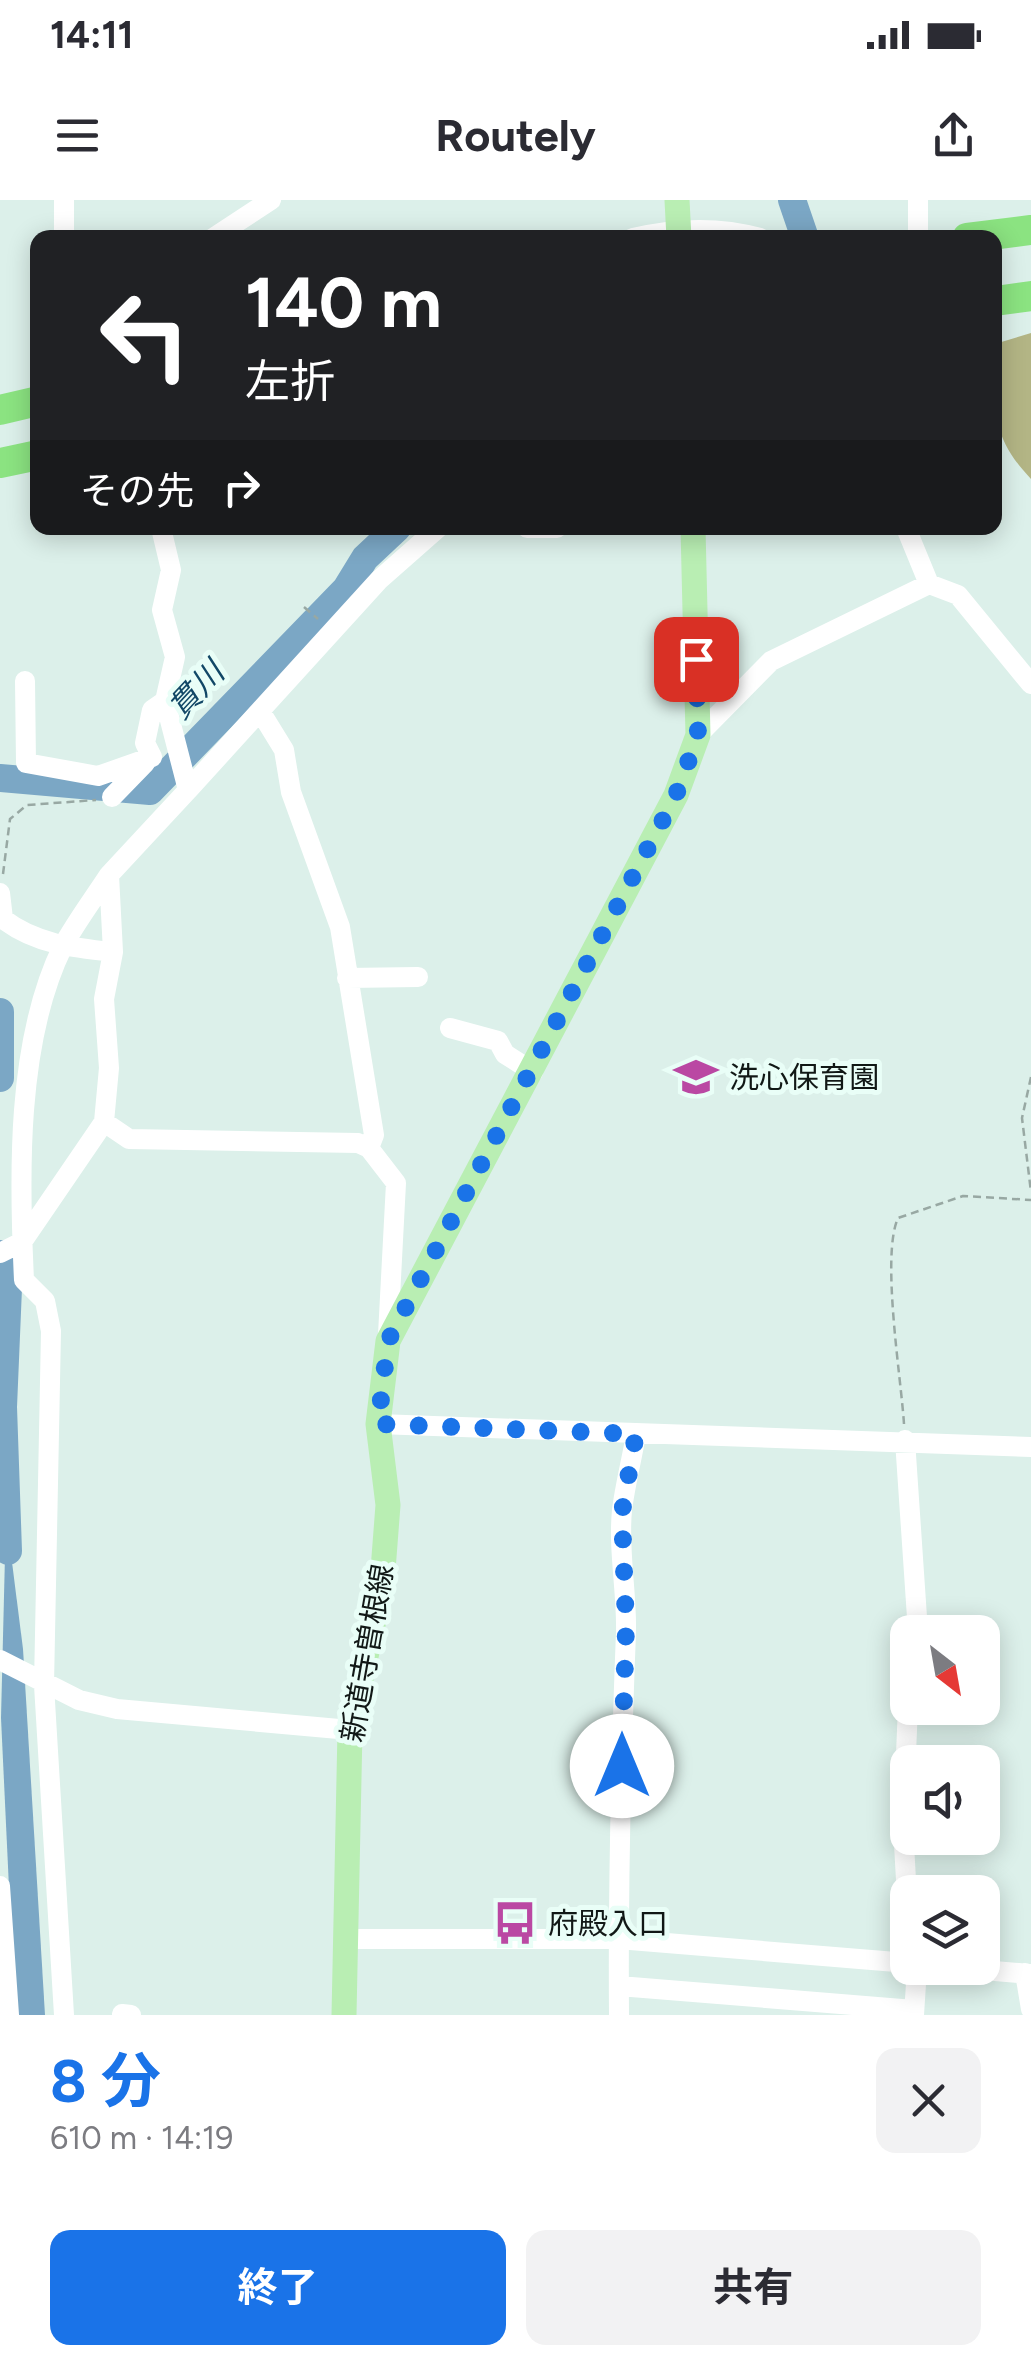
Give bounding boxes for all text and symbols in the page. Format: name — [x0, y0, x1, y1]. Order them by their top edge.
text: 14:11 — [50, 12, 134, 58]
icon: menu — [50, 108, 105, 163]
text: Routely — [435, 108, 596, 162]
icon: share — [926, 108, 981, 163]
text: 140 m — [245, 260, 442, 345]
icon: left — [80, 270, 210, 400]
text: 左折 — [245, 354, 335, 408]
icon: right — [214, 460, 269, 515]
text: その先 — [80, 468, 194, 514]
pin — [654, 617, 739, 702]
icon: arrive — [669, 632, 724, 687]
water label: 貫川 — [160, 651, 234, 726]
school or university icon: 洗心保育園 — [672, 1053, 720, 1101]
place label: 洗心保育園 — [729, 1059, 879, 1096]
street label: 新道寺曽根線 — [333, 1561, 401, 1745]
north arrow — [890, 1615, 1000, 1725]
map controls — [890, 1615, 1000, 1985]
position arrow — [570, 1714, 674, 1818]
button: sound — [890, 1745, 1000, 1855]
button: layers — [890, 1875, 1000, 1985]
bus stop icon: 府殿入口 — [491, 1899, 539, 1947]
place label: 府殿入口 — [548, 1905, 668, 1942]
text: 8 分 — [50, 2045, 161, 2117]
button: close — [876, 2048, 981, 2153]
text: 610 m · 14:19 — [50, 2119, 233, 2157]
button: 終了 — [50, 2230, 506, 2345]
button: 共有 — [526, 2230, 981, 2345]

